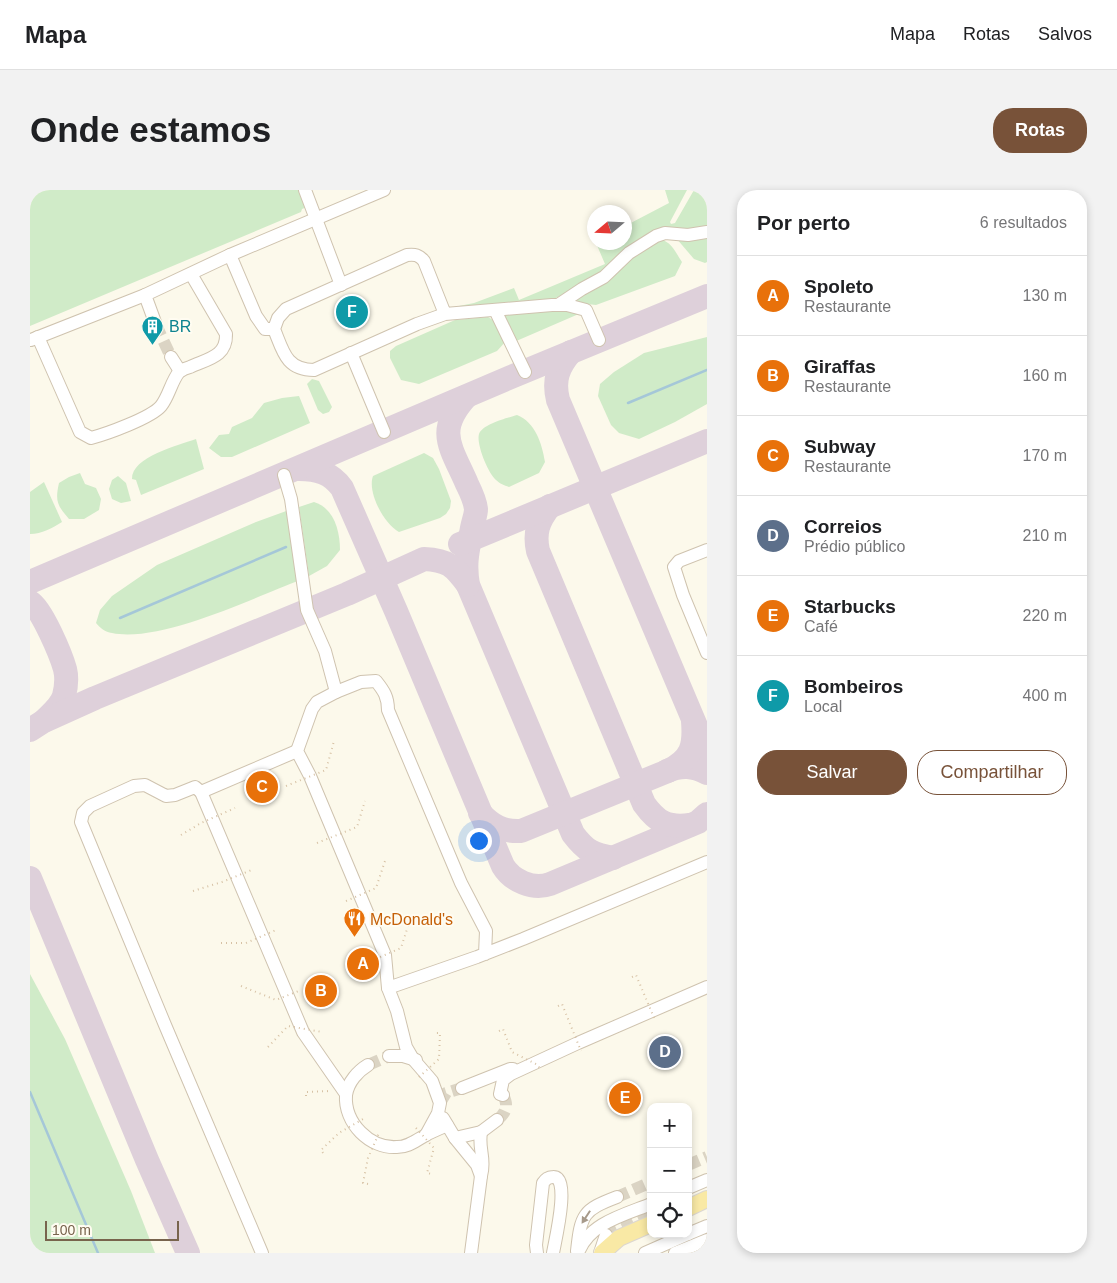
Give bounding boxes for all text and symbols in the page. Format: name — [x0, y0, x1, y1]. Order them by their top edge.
text: Mapa — [25, 21, 86, 48]
text: Mapa — [890, 24, 935, 44]
text: Rotas — [963, 24, 1010, 44]
text: Salvos — [1038, 24, 1092, 44]
button: Rotas — [993, 108, 1087, 153]
text: Onde estamos — [30, 110, 271, 149]
north arrow — [587, 205, 632, 250]
text: Por perto — [757, 211, 850, 234]
text: 6 resultados — [980, 214, 1067, 231]
text: Spoleto — [804, 276, 874, 297]
text: A — [767, 287, 779, 304]
text: 130 m — [1023, 287, 1067, 304]
pin: F — [336, 293, 368, 331]
text: Restaurante — [804, 298, 891, 315]
building icon: BR — [141, 314, 165, 345]
place label: BR — [169, 318, 191, 335]
text: Giraffas — [804, 356, 876, 377]
text: B — [767, 367, 779, 384]
text: 160 m — [1023, 367, 1067, 384]
text: Restaurante — [804, 378, 891, 395]
text: Subway — [804, 436, 876, 457]
text: C — [767, 447, 779, 464]
text: 170 m — [1023, 447, 1067, 464]
text: Restaurante — [804, 458, 891, 475]
text: Correios — [804, 516, 882, 537]
text: D — [767, 527, 779, 544]
text: 210 m — [1023, 527, 1067, 544]
text: Prédio público — [804, 538, 905, 555]
text: Starbucks — [804, 596, 896, 617]
text: E — [768, 607, 778, 624]
text: 220 m — [1023, 607, 1067, 624]
text: Café — [804, 618, 838, 635]
text: Bombeiros — [804, 676, 903, 697]
text: F — [768, 687, 778, 704]
text: 400 m — [1023, 687, 1067, 704]
text: Local — [804, 698, 842, 715]
button: Salvar — [757, 750, 907, 795]
button: Compartilhar — [917, 750, 1067, 795]
pin: C — [246, 768, 278, 806]
your location — [466, 828, 492, 854]
restaurant icon: McDonald's — [342, 907, 366, 938]
place label: McDonald's — [370, 911, 453, 928]
pin: A — [347, 945, 379, 983]
pin: B — [305, 972, 337, 1010]
pin: D — [649, 1033, 681, 1071]
pin: E — [609, 1079, 641, 1117]
map controls — [647, 1103, 692, 1238]
button: + — [647, 1103, 692, 1148]
button: − — [647, 1148, 692, 1193]
button: locate — [647, 1193, 692, 1238]
one-way arrow — [581, 1210, 591, 1223]
scale bar — [45, 1218, 179, 1241]
text: 100 m — [52, 1222, 91, 1238]

